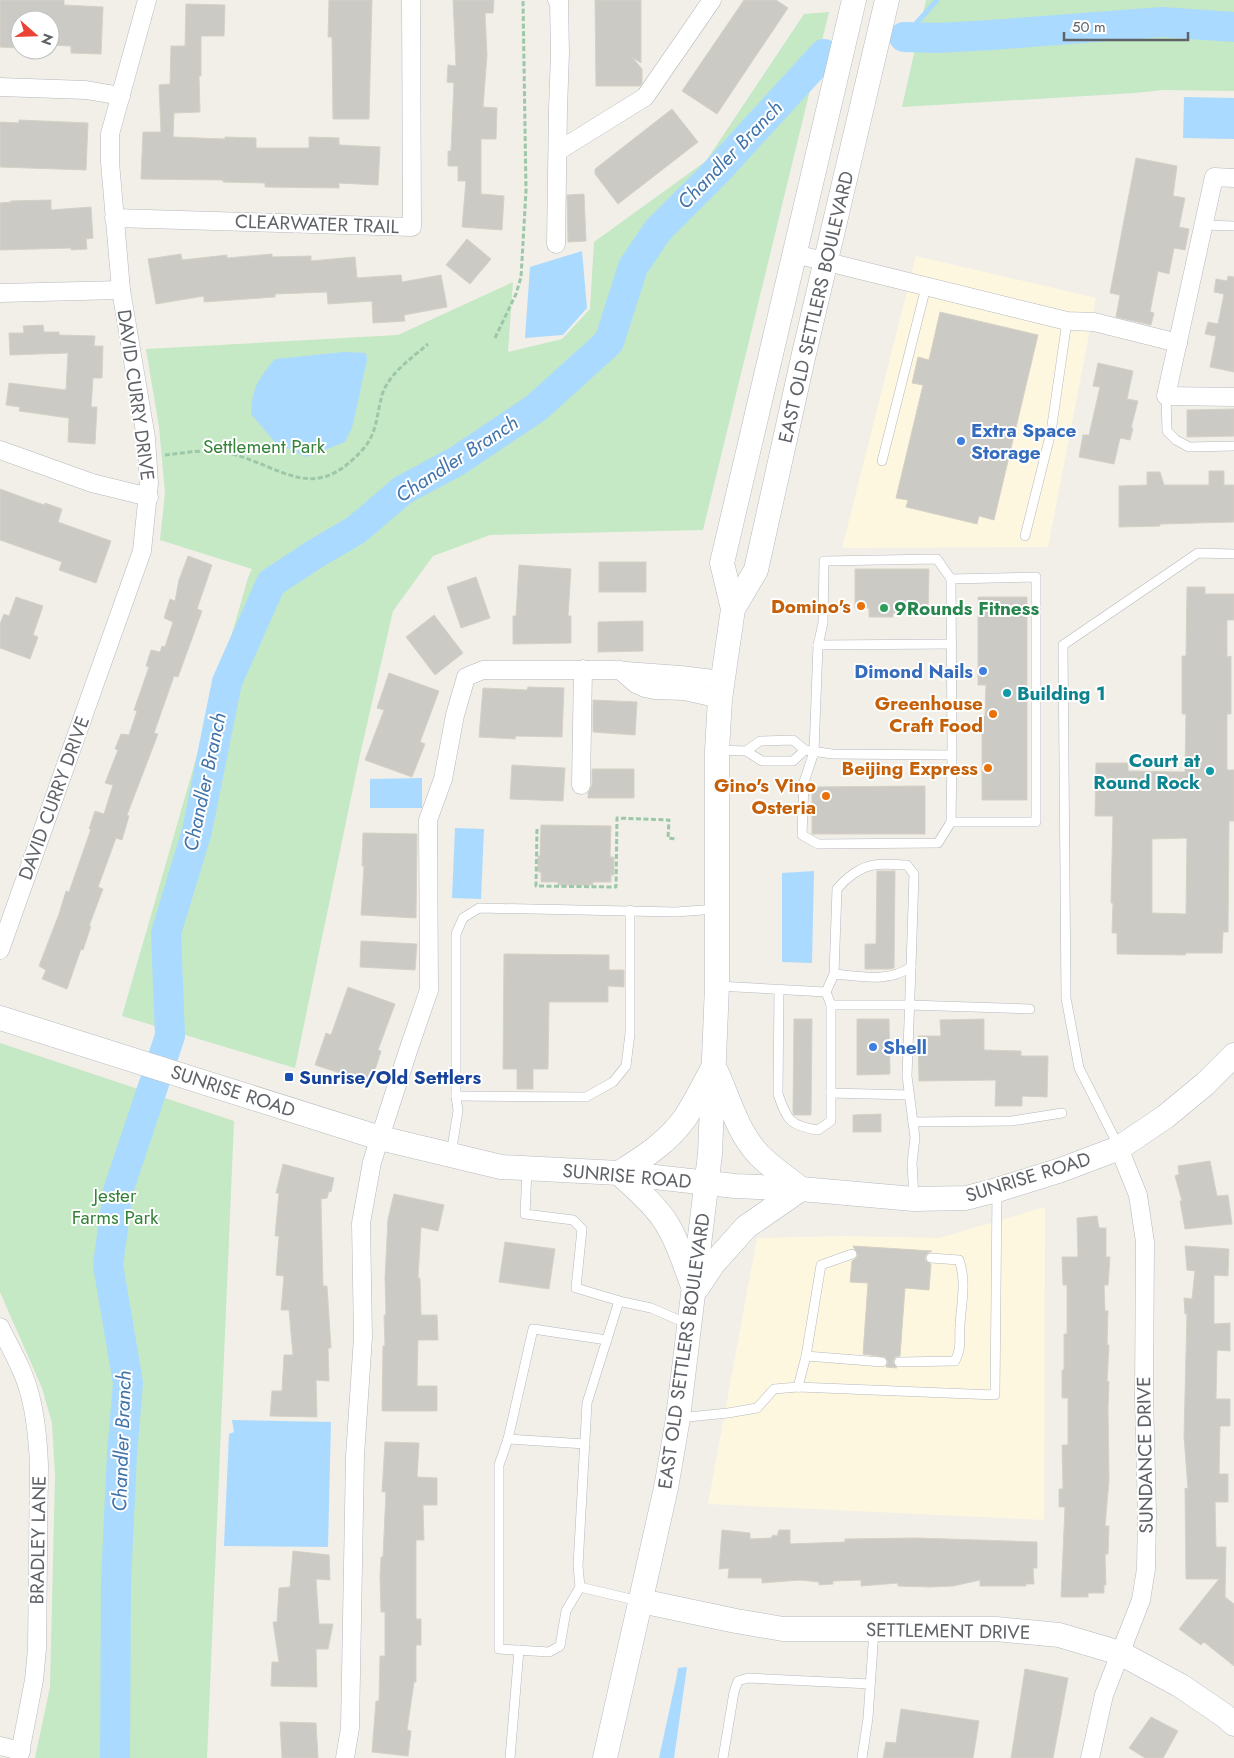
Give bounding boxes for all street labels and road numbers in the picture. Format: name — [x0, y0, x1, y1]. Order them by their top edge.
street label: EAST OLD SETTLERS BOULEVARD — [772, 168, 860, 446]
street label: CLEARWATER TRAIL — [234, 208, 400, 240]
street label: DAVID CURRY DRIVE — [111, 308, 161, 482]
street label: DAVID CURRY DRIVE — [12, 712, 96, 884]
street label: SUNRISE ROAD — [167, 1058, 299, 1124]
street label: SUNRISE ROAD — [962, 1145, 1094, 1209]
street label: SUNRISE ROAD — [561, 1157, 693, 1195]
street label: EAST OLD SETTLERS BOULEVARD — [651, 1211, 717, 1491]
street label: SUNDANCE DRIVE — [1130, 1376, 1160, 1534]
street label: BRADLEY LANE — [23, 1475, 53, 1605]
street label: SETTLEMENT DRIVE — [866, 1616, 1030, 1646]

